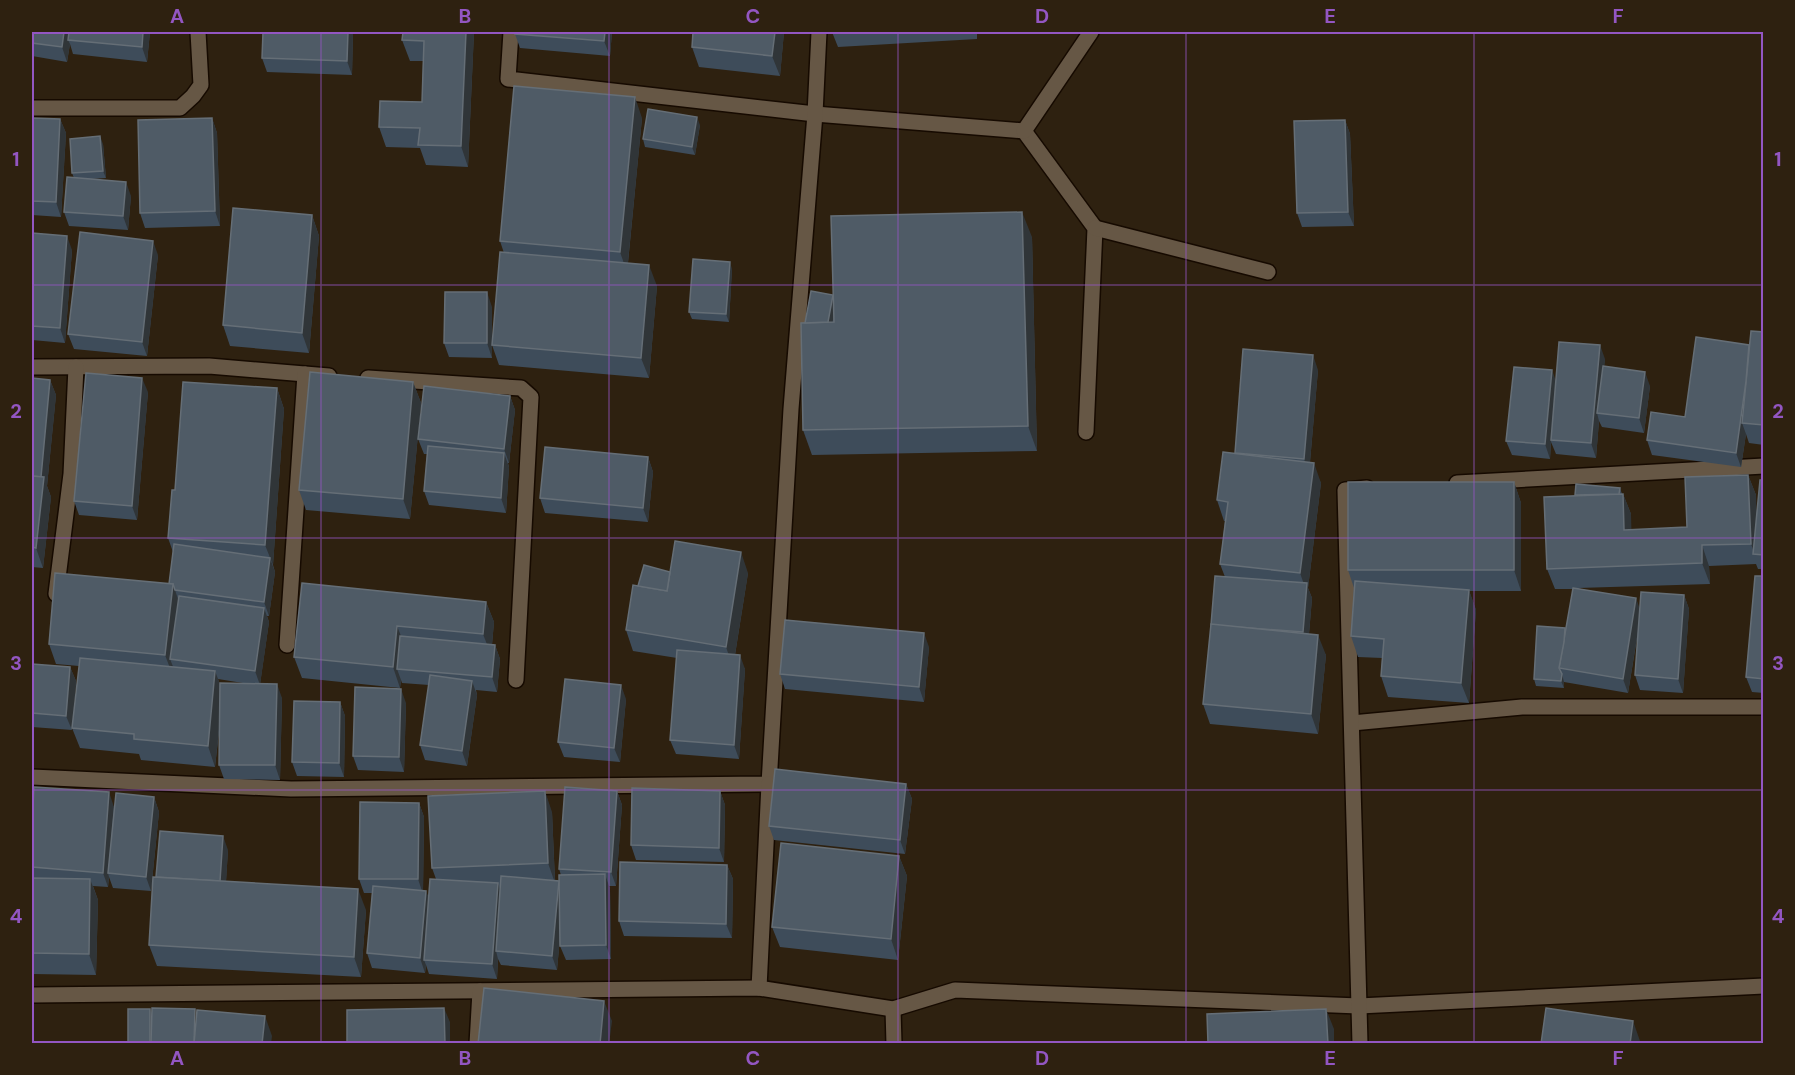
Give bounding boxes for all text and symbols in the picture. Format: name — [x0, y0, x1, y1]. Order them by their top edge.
text: A — [170, 3, 184, 29]
text: B — [459, 3, 471, 29]
text: C — [746, 3, 760, 29]
text: D — [1035, 3, 1049, 29]
text: E — [1324, 3, 1336, 29]
text: F — [1612, 3, 1624, 29]
text: 1 — [12, 146, 20, 172]
text: 1 — [1774, 146, 1782, 172]
text: 2 — [10, 398, 22, 424]
text: 2 — [1772, 398, 1784, 424]
text: 3 — [10, 650, 22, 676]
text: 3 — [1772, 650, 1784, 676]
text: 4 — [10, 903, 23, 929]
text: 4 — [1772, 903, 1785, 929]
text: A — [170, 1045, 184, 1071]
text: B — [459, 1045, 471, 1071]
text: C — [746, 1045, 760, 1071]
text: D — [1035, 1045, 1049, 1071]
text: E — [1324, 1045, 1336, 1071]
text: F — [1612, 1045, 1624, 1071]

